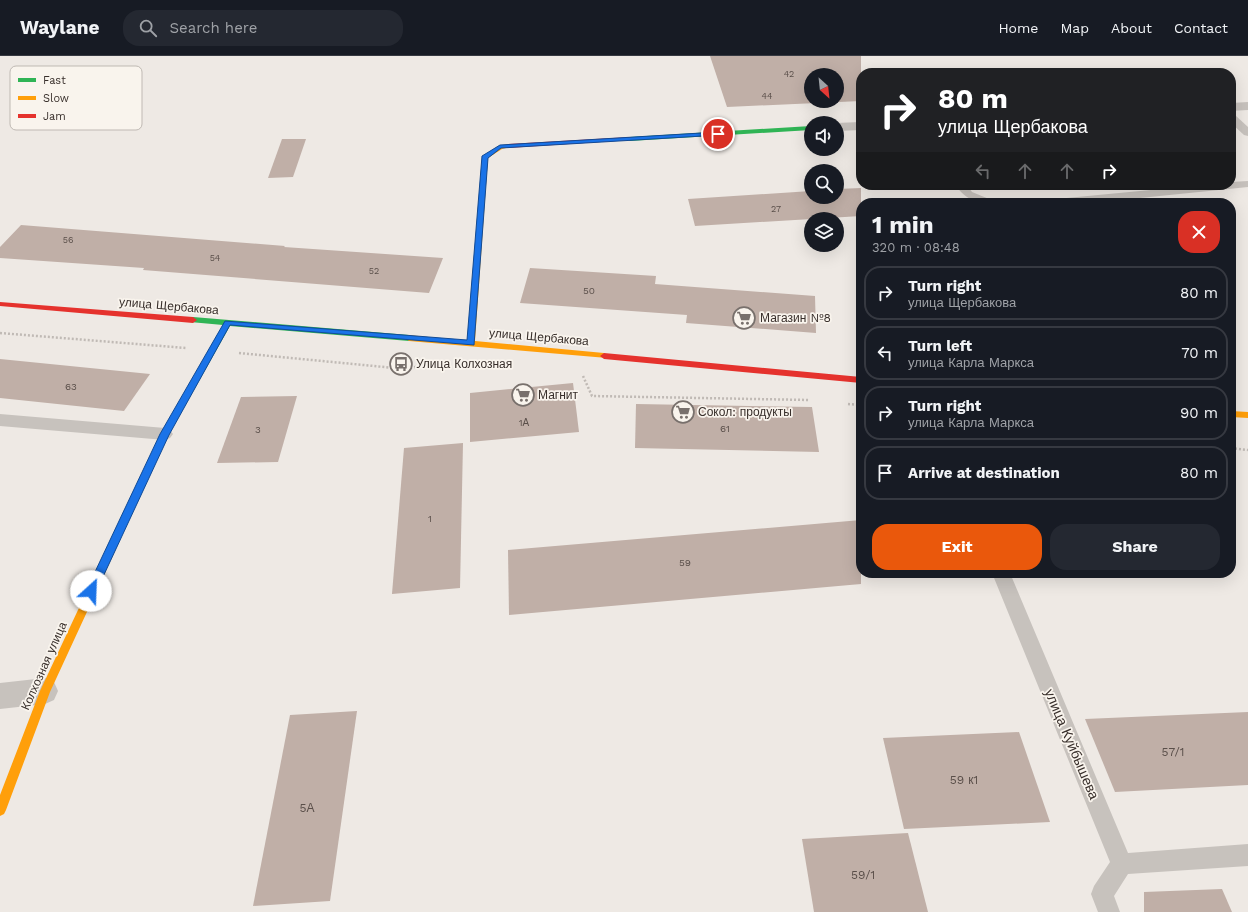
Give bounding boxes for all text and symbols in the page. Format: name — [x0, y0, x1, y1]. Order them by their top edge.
search box — [123, 10, 403, 46]
text: Waylane — [20, 16, 99, 39]
icon: search — [137, 17, 159, 39]
text: Search here — [169, 19, 257, 37]
text: Home — [998, 20, 1038, 36]
text: Map — [1060, 20, 1089, 36]
text: About — [1111, 20, 1152, 36]
text: Contact — [1174, 20, 1228, 36]
legend — [10, 66, 142, 130]
north arrow — [804, 68, 844, 108]
map controls — [804, 68, 844, 252]
house number: 42 — [784, 69, 794, 79]
text: Fast — [43, 74, 66, 87]
text: 80 m — [938, 82, 1008, 115]
icon: right — [872, 84, 924, 136]
house number: 44 — [762, 91, 773, 101]
text: Slow — [43, 92, 69, 105]
text: Jam — [43, 110, 66, 123]
button: sound — [804, 116, 844, 156]
text: улица Щербакова — [938, 116, 1088, 137]
pin — [701, 117, 735, 151]
icon: arrive — [707, 123, 729, 145]
icon: left — [972, 160, 994, 182]
icon: ahead — [1014, 160, 1036, 182]
icon: ahead — [1056, 160, 1078, 182]
icon: right — [1098, 160, 1120, 182]
button: search — [804, 164, 844, 204]
house number: 27 — [771, 204, 781, 214]
text: 1 min — [872, 211, 934, 239]
button: close — [1178, 211, 1220, 253]
button: layers — [804, 212, 844, 252]
house number: 56 — [63, 235, 73, 245]
text: 320 m · 08:48 — [872, 240, 960, 255]
house number: 54 — [210, 253, 221, 263]
house number: 52 — [369, 266, 379, 276]
text: Turn right — [908, 277, 981, 295]
icon: right — [874, 282, 896, 304]
text: 80 m — [1180, 284, 1218, 302]
house number: 50 — [583, 285, 595, 296]
street label: улица Щербакова — [119, 295, 220, 317]
text: улица Щербакова — [908, 295, 1016, 310]
supermarket icon: Магазин №8 — [731, 305, 757, 331]
place label: Магазин №8 — [760, 311, 831, 325]
street label: улица Щербакова — [489, 326, 590, 348]
text: Turn left — [908, 337, 972, 355]
icon: left — [874, 342, 896, 364]
text: 70 m — [1181, 344, 1218, 362]
bus stop icon: Улица Колхозная — [388, 351, 414, 377]
text: улица Карла Маркса — [908, 355, 1034, 370]
place label: Улица Колхозная — [416, 357, 512, 371]
house number: 63 — [65, 381, 77, 392]
supermarket icon: Магнит — [510, 382, 536, 408]
place label: Магнит — [538, 388, 579, 402]
text: Turn right — [908, 397, 981, 415]
supermarket icon: Сокол: продукты — [670, 399, 696, 425]
icon: right — [874, 402, 896, 424]
text: 90 m — [1180, 404, 1218, 422]
place label: Сокол: продукты — [698, 405, 792, 419]
text: улица Карла Маркса — [908, 415, 1034, 430]
house number: 1А — [519, 417, 530, 428]
house number: 61 — [720, 423, 730, 434]
house number: 3 — [255, 424, 261, 435]
icon: arrive — [874, 462, 896, 484]
text: Arrive at destination — [908, 464, 1060, 482]
text: 80 m — [1180, 464, 1218, 482]
house number: 1 — [428, 513, 432, 524]
button: Exit — [872, 524, 1042, 570]
button: Share — [1050, 524, 1220, 570]
house number: 59 — [679, 557, 691, 568]
position arrow — [70, 570, 112, 612]
street label: Колхозная улица — [18, 619, 70, 712]
street label: улица Куйбышева — [1042, 686, 1103, 802]
house number: 57/1 — [1162, 745, 1184, 759]
house number: 59 к1 — [950, 773, 978, 787]
house number: 5А — [300, 801, 315, 815]
house number: 59/1 — [851, 868, 875, 882]

